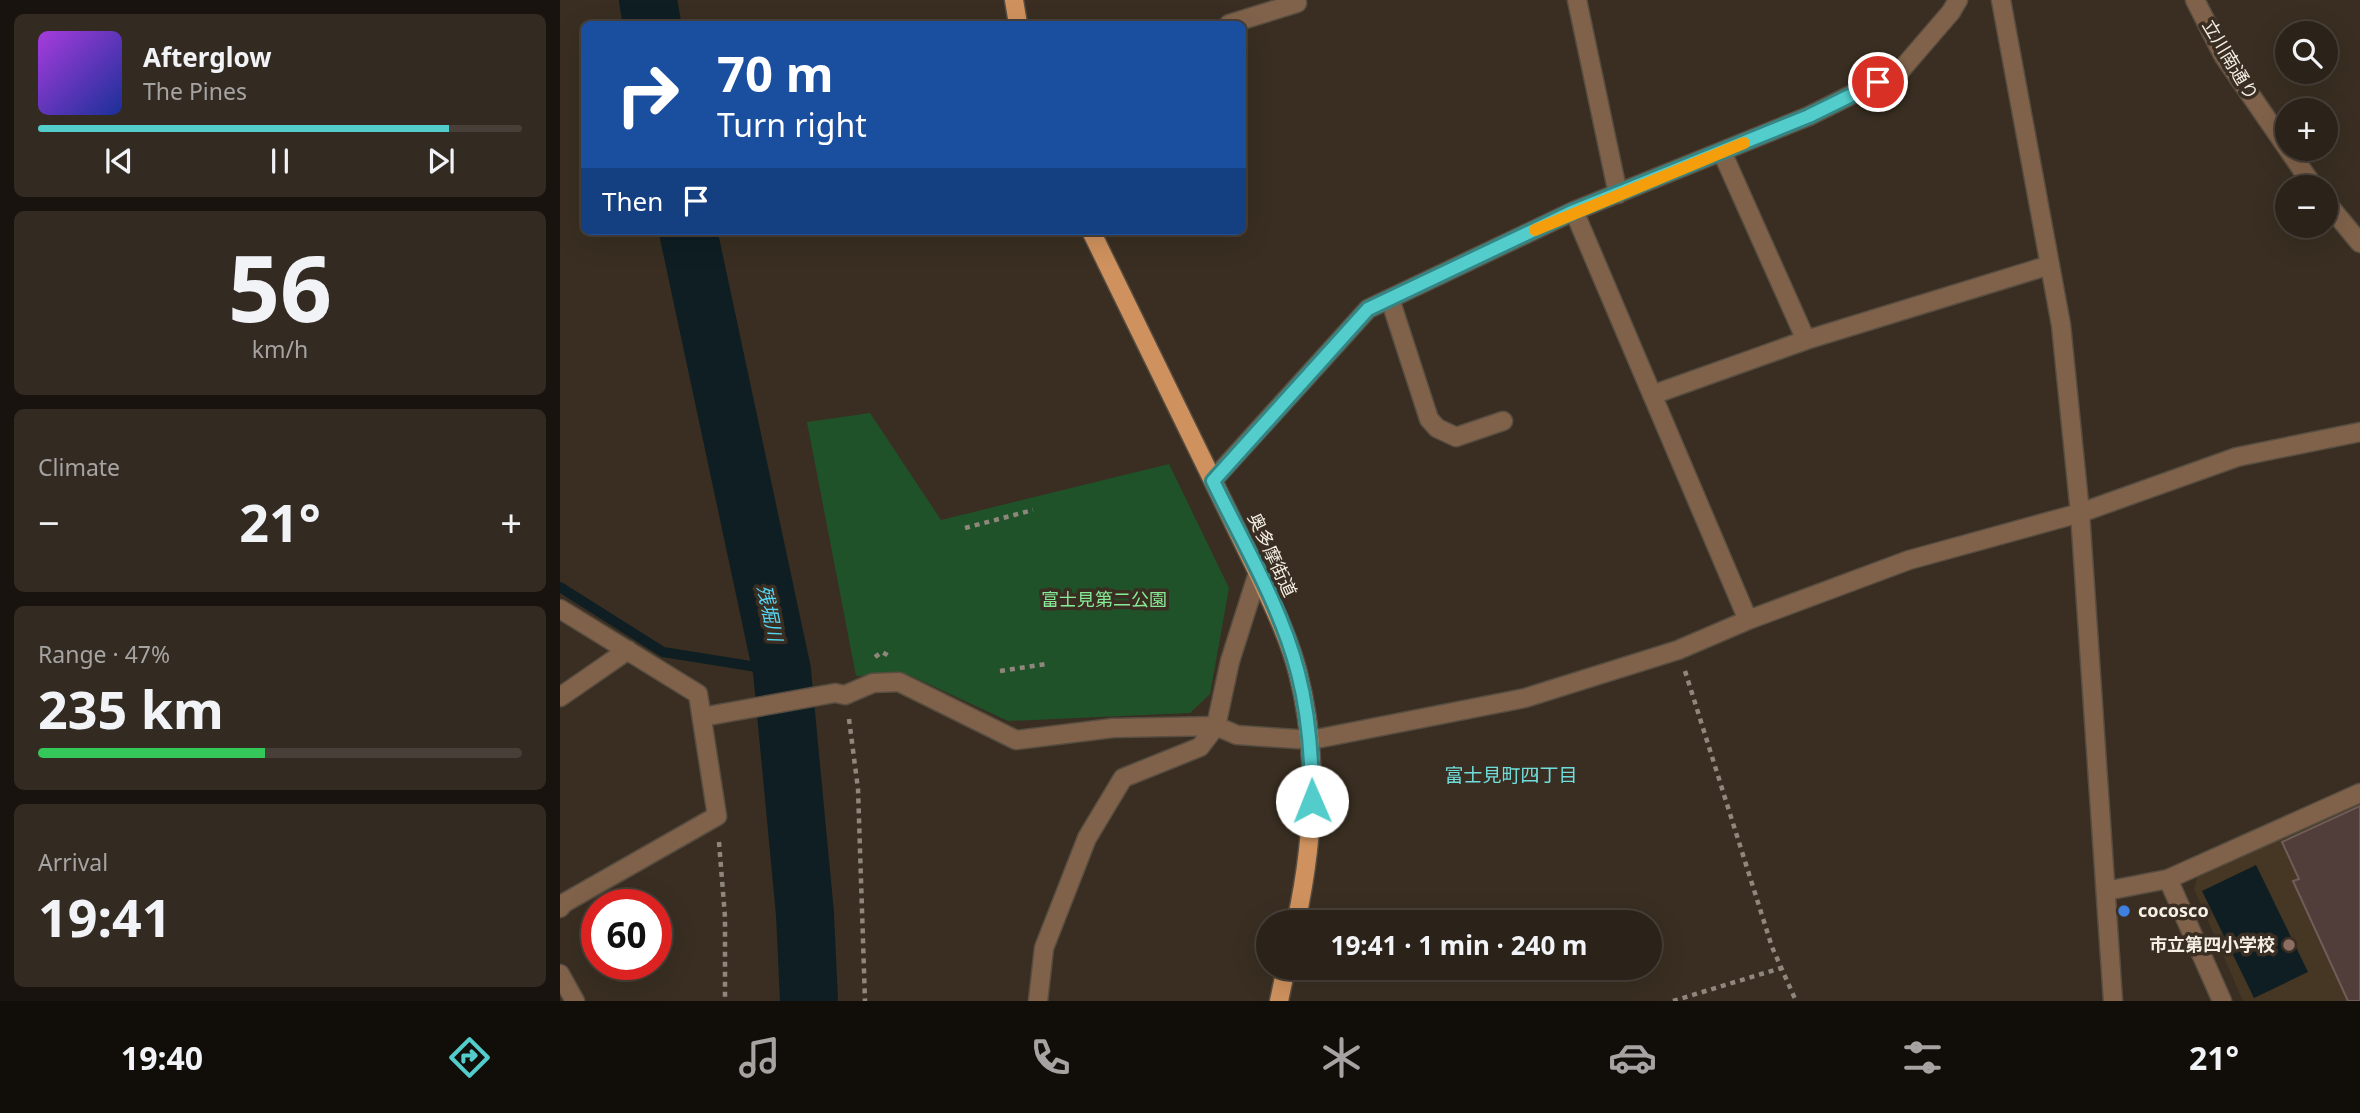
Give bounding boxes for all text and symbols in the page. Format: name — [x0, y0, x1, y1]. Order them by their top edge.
street label: 立川南通り — [2197, 15, 2264, 104]
map controls — [2275, 21, 2338, 238]
button: search — [2275, 21, 2338, 84]
text: Afterglow — [143, 39, 271, 75]
text: 70 m — [717, 40, 834, 106]
icon: right — [602, 49, 693, 140]
pin — [1848, 52, 1908, 112]
icon: arrive — [1859, 63, 1897, 101]
text: The Pines — [143, 75, 247, 107]
button: + — [2275, 98, 2338, 161]
text: Turn right — [717, 103, 867, 146]
icon: previous — [100, 142, 138, 180]
icon: pause — [261, 142, 299, 180]
icon: next — [422, 142, 460, 180]
button: − — [2275, 175, 2338, 238]
icon: arrive — [677, 182, 715, 220]
text: Then — [602, 183, 663, 219]
text: 56 — [228, 225, 332, 349]
text: km/h — [252, 333, 308, 365]
text: Climate — [38, 451, 120, 483]
text: 21° — [239, 486, 321, 557]
text: − — [38, 496, 60, 548]
text: + — [500, 496, 522, 548]
street label: 奥多摩街道 — [1243, 509, 1303, 600]
water label: 残堀川 — [751, 582, 789, 646]
park label: 富士見第二公園 — [1041, 587, 1167, 611]
text: Range · 47% — [38, 638, 170, 670]
text: 235 km — [38, 673, 224, 744]
district label: 富士見町四丁目 — [1444, 762, 1578, 788]
position arrow — [1275, 764, 1349, 838]
text: Arrival — [38, 846, 108, 878]
text: 19:41 — [38, 881, 172, 952]
speed limit sign: 60 — [581, 889, 672, 980]
place label: cocosco — [2138, 898, 2209, 922]
marker: cocosco — [2116, 903, 2132, 919]
text: 19:41 · 1 min · 240 m — [1331, 927, 1587, 963]
place label: 市立第四小学校 — [2149, 932, 2275, 956]
marker: 市立第四小学校 — [2281, 937, 2297, 953]
icon: directions — [445, 1033, 494, 1082]
icon: music — [735, 1033, 784, 1082]
icon: phone — [1026, 1033, 1075, 1082]
icon: climate — [1317, 1033, 1366, 1082]
icon: car — [1608, 1033, 1657, 1082]
icon: filters — [1898, 1033, 1947, 1082]
text: 19:40 — [121, 1036, 203, 1079]
text: 21° — [2189, 1036, 2239, 1079]

